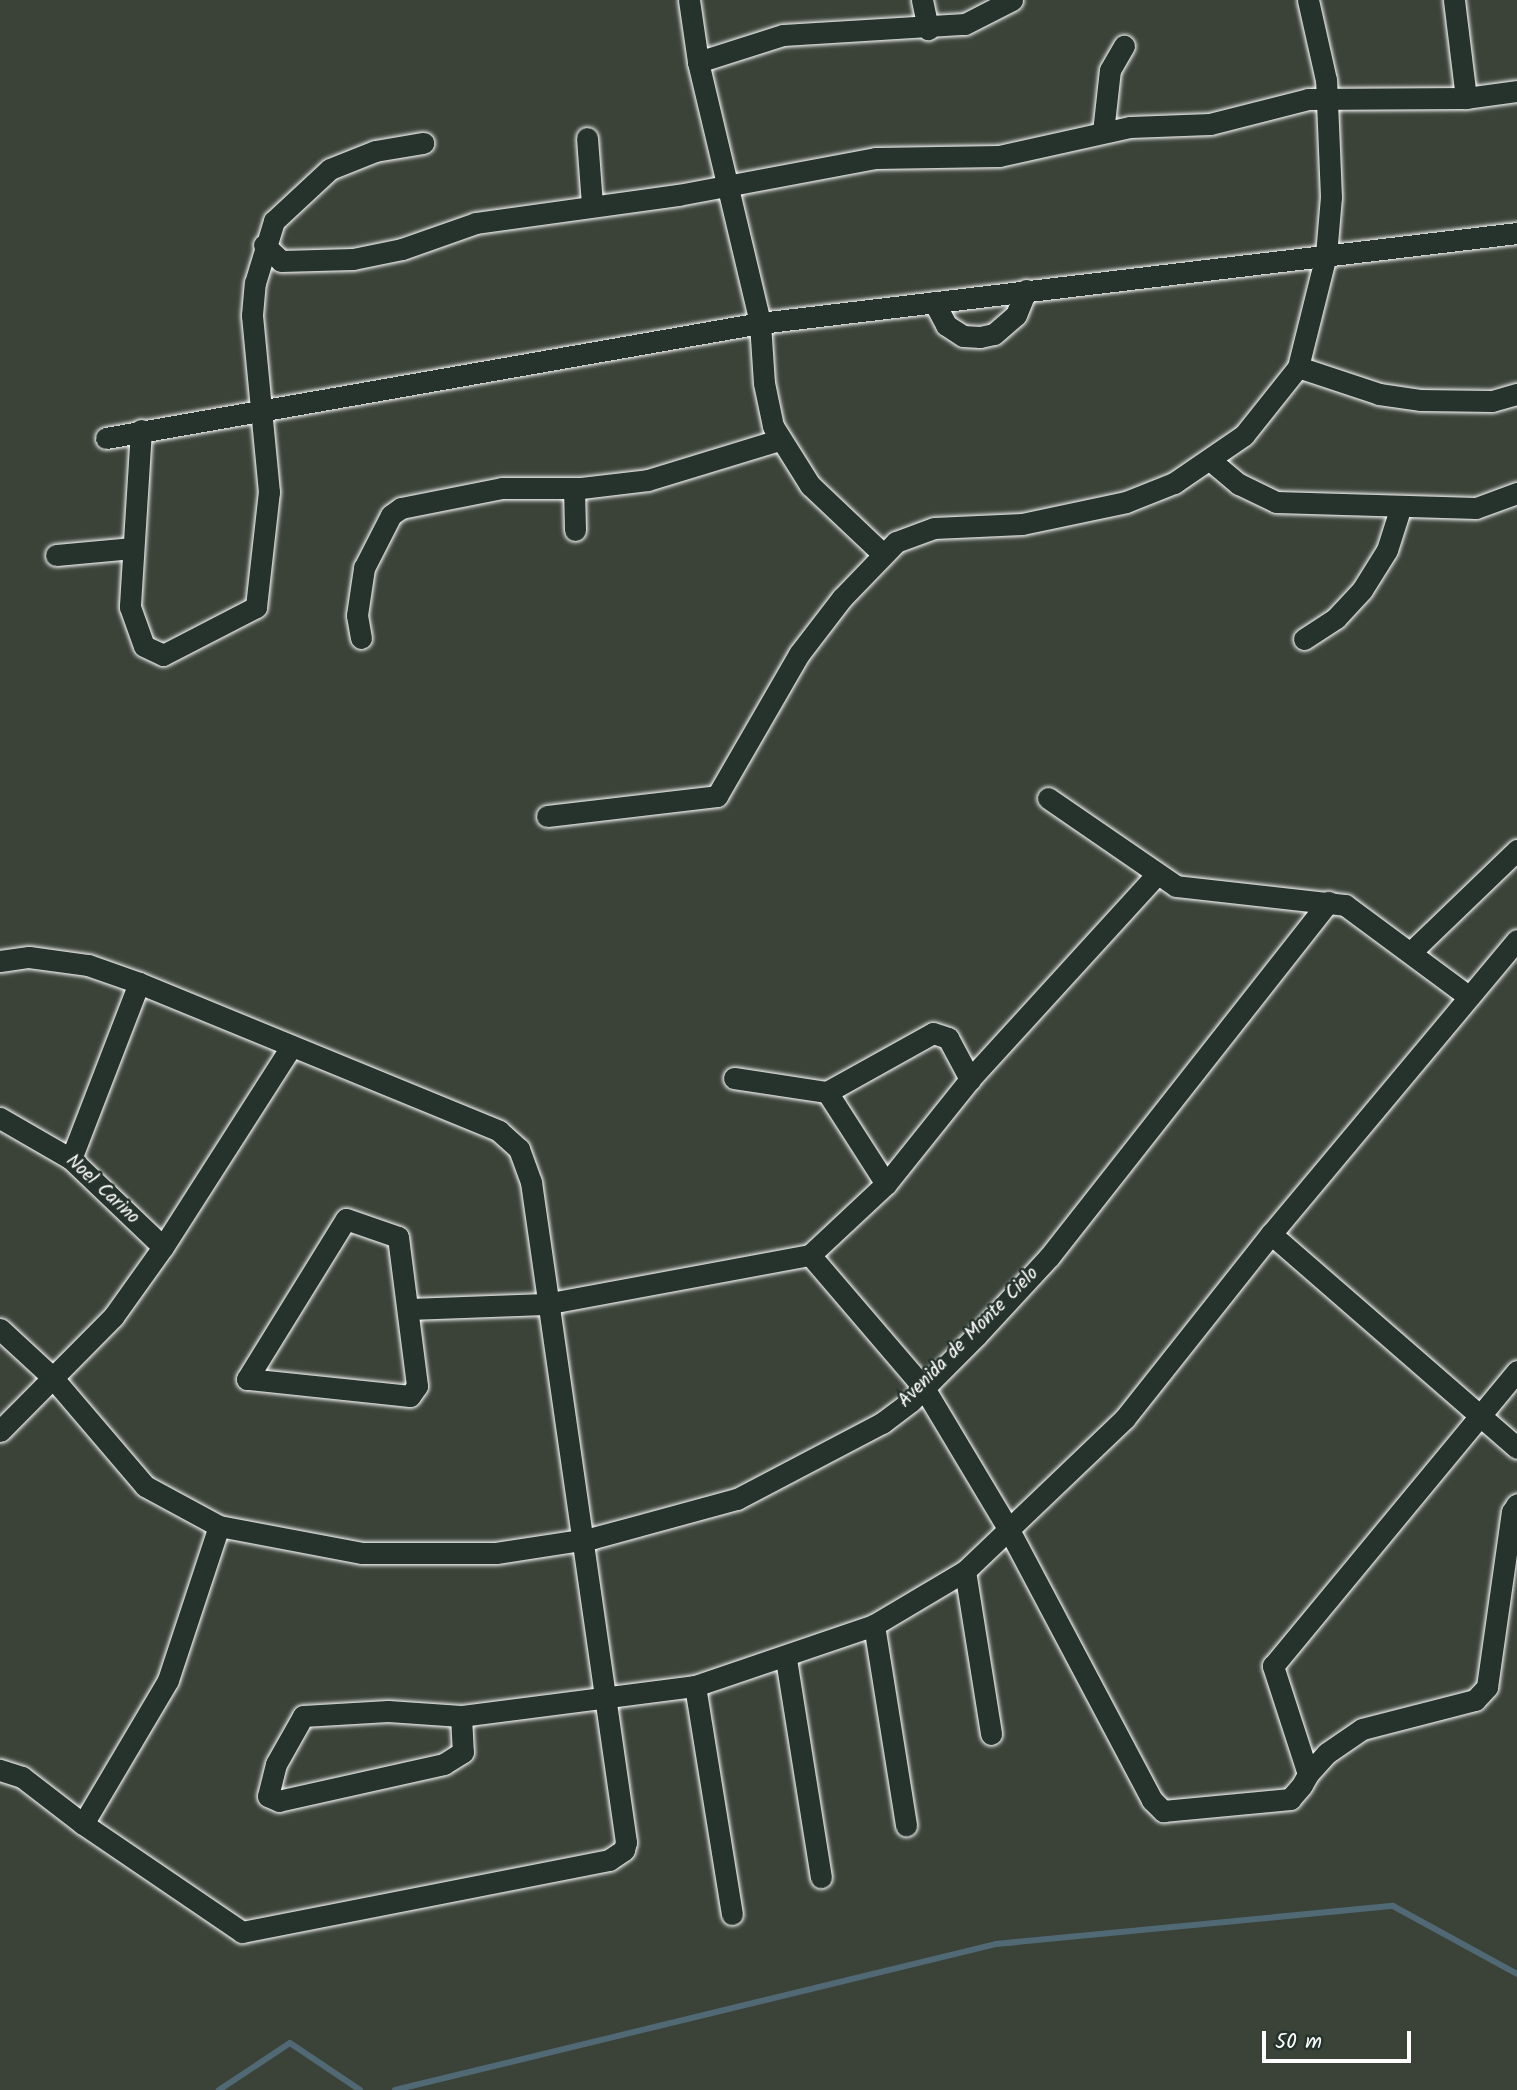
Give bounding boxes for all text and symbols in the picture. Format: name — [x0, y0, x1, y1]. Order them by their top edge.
street label: Noel Carino — [61, 1150, 143, 1230]
street label: Avenida de Monte Cielo — [894, 1263, 1044, 1413]
scale bar — [1265, 2016, 1414, 2060]
text: 50 m — [1275, 2026, 1322, 2059]

